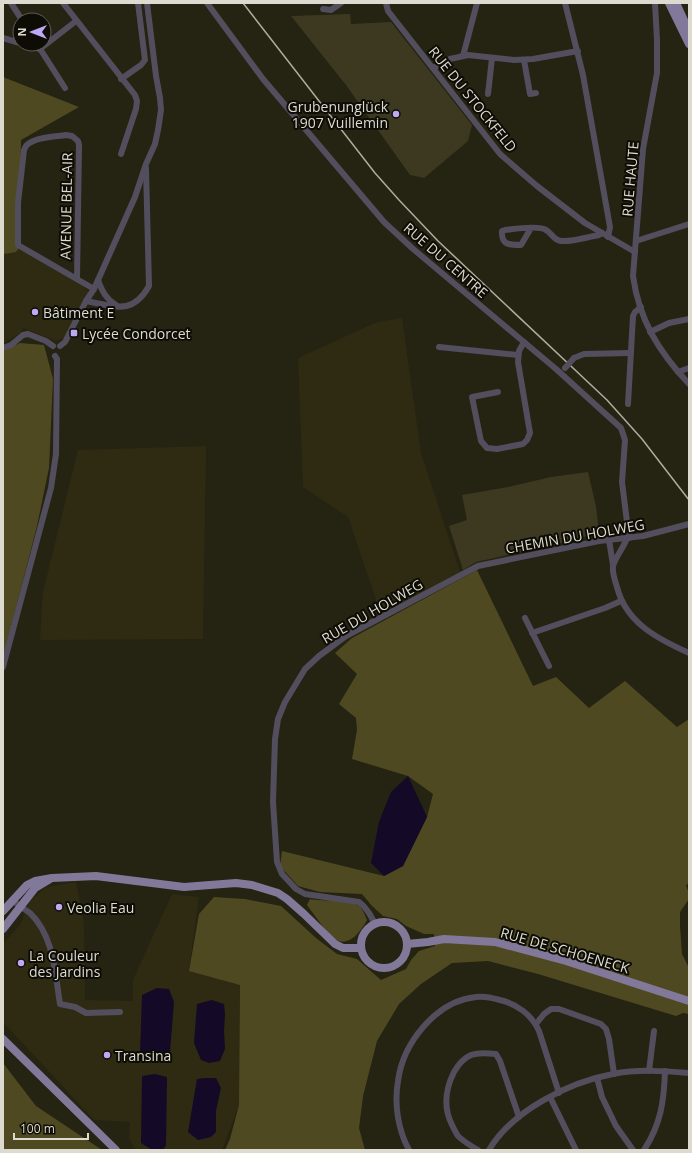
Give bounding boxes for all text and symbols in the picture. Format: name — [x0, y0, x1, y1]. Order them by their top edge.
north arrow — [12, 12, 52, 52]
text: N — [14, 28, 29, 36]
street label: RUE DU STOCKFELD — [425, 42, 521, 156]
place label: Grubenunglück 1907 Vuillemin — [288, 97, 389, 132]
marker: Grubenunglück 1907 Vuillemin — [391, 109, 401, 119]
street label: RUE HAUTE — [617, 141, 643, 217]
street label: AVENUE BEL-AIR — [56, 152, 76, 260]
street label: RUE DU CENTRE — [400, 218, 492, 302]
place label: Bâtiment E — [43, 303, 114, 322]
marker: Bâtiment E — [30, 307, 40, 317]
place label: Lycée Condorcet — [82, 324, 190, 343]
marker: Lycée Condorcet — [69, 328, 79, 338]
street label: CHEMIN DU HOLWEG — [504, 514, 646, 558]
street label: RUE DU HOLWEG — [318, 574, 426, 648]
place label: Veolia Eau — [67, 898, 134, 917]
marker: Veolia Eau — [54, 902, 64, 912]
street label: RUE DE SCHOENECK — [498, 923, 632, 978]
place label: La Couleur des Jardins — [29, 946, 101, 981]
marker: La Couleur des Jardins — [16, 958, 26, 968]
place label: Transina — [115, 1046, 171, 1065]
marker: Transina — [102, 1050, 112, 1060]
scale bar — [14, 1115, 88, 1141]
text: 100 m — [20, 1120, 55, 1137]

